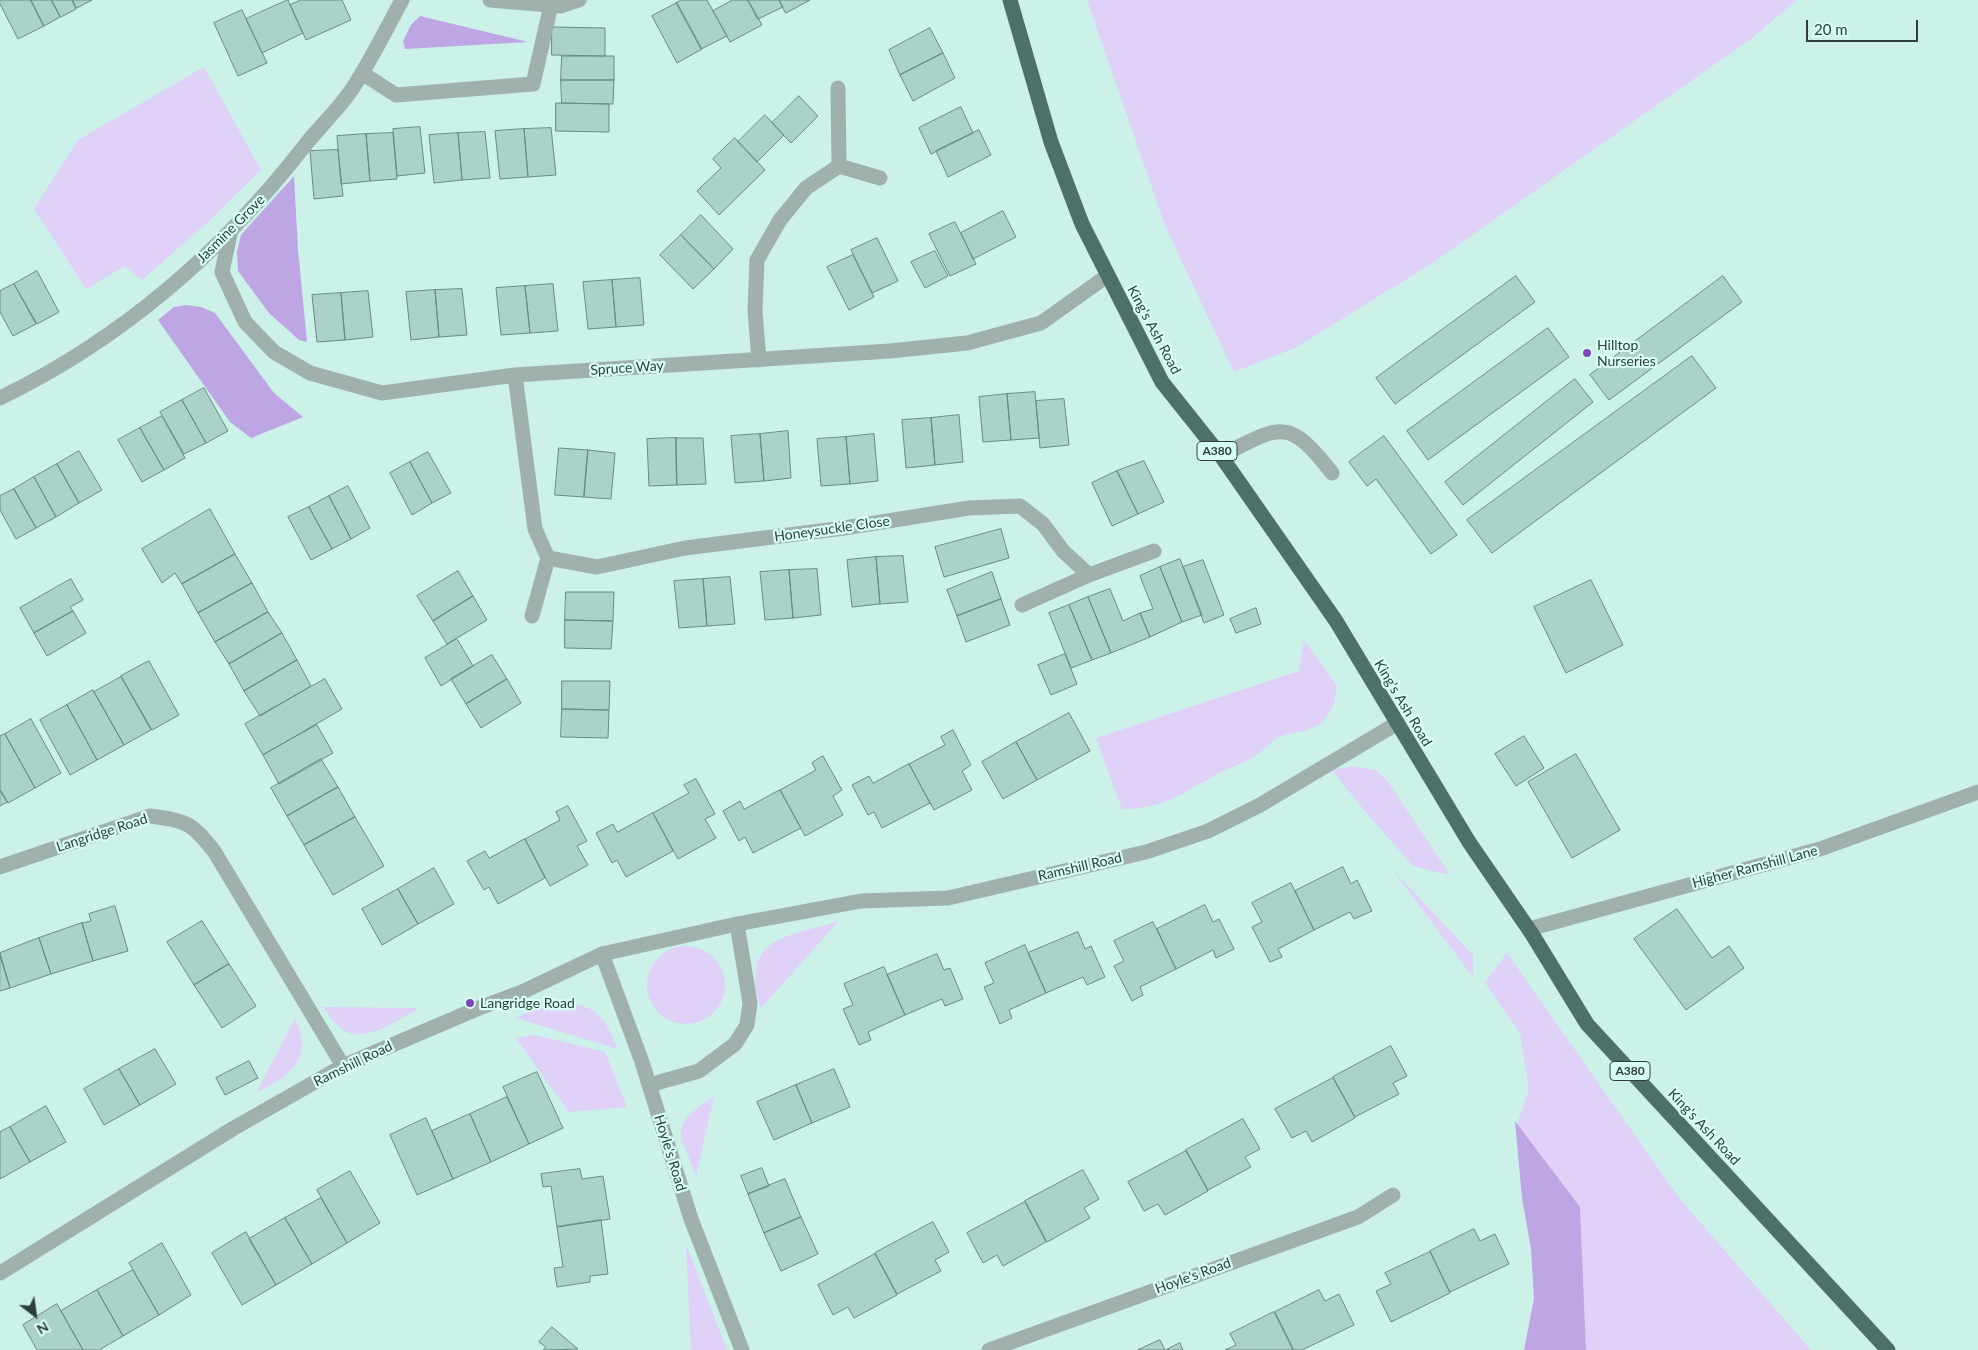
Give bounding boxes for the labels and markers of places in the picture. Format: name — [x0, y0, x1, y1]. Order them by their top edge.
place label: Hilltop Nurseries — [1597, 337, 1656, 370]
marker: Hilltop Nurseries — [1581, 347, 1593, 359]
place label: Langridge Road — [480, 995, 575, 1011]
marker: Langridge Road — [464, 997, 476, 1009]

